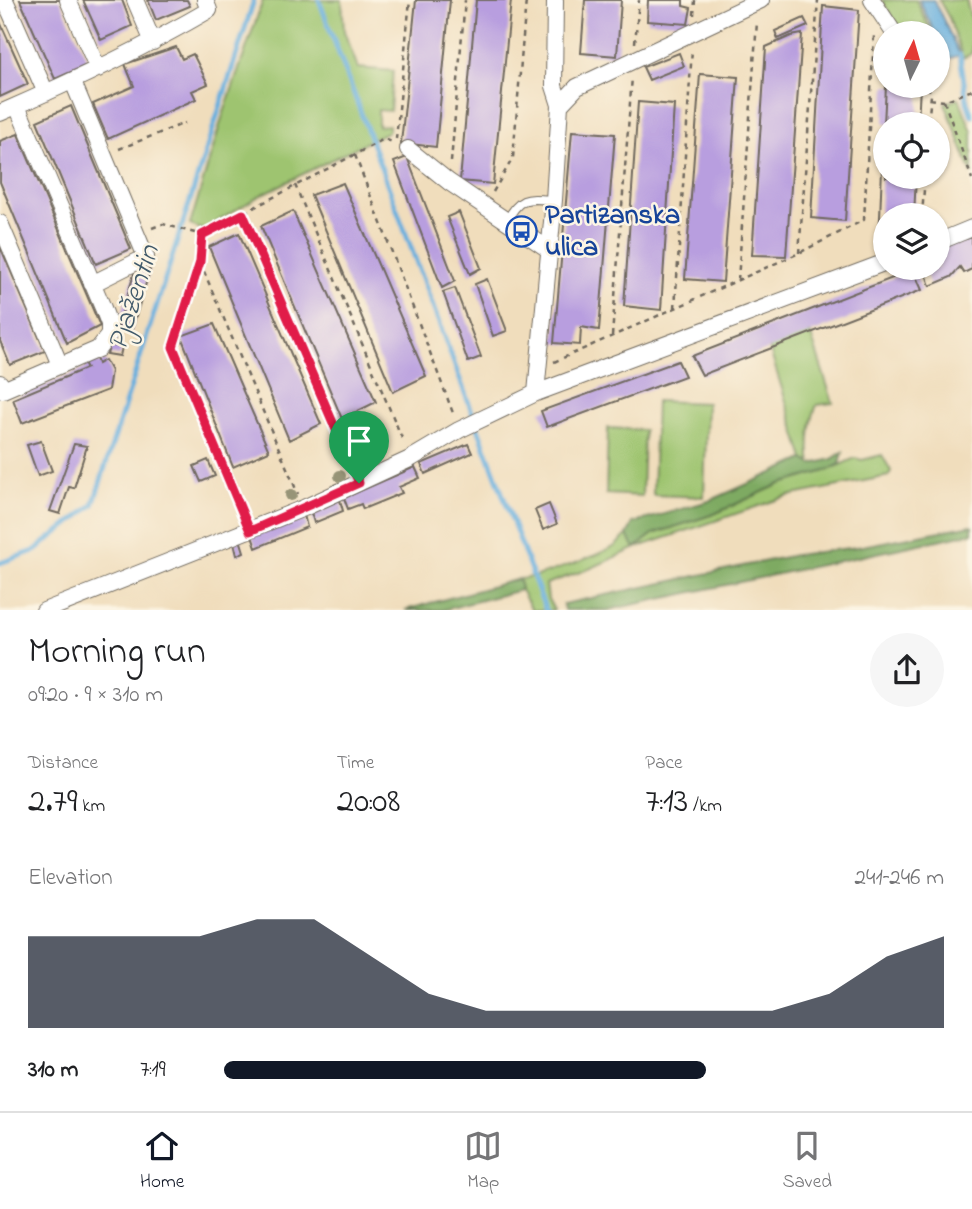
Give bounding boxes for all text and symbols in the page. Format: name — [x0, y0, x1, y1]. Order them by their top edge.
north arrow — [873, 21, 950, 98]
map controls — [873, 21, 950, 280]
button: locate — [873, 112, 950, 189]
place label: Partizanska ulica — [545, 196, 680, 269]
button: layers — [873, 203, 950, 280]
bus stop icon: Partizanska ulica — [505, 215, 539, 249]
water label: Pjažentin — [97, 238, 173, 357]
pin — [329, 411, 389, 483]
icon: arrive — [340, 422, 378, 460]
text: Morning run — [28, 625, 206, 681]
button: share — [870, 633, 944, 707]
text: 09:20 · 9 × 310 m — [28, 679, 163, 712]
text: Distance — [28, 750, 98, 777]
text: Time — [337, 750, 374, 777]
text: Pace — [645, 750, 682, 777]
text: 2.79 — [28, 777, 78, 828]
text: 20:08 — [337, 777, 400, 828]
text: 7:13 — [645, 777, 688, 828]
text: km — [78, 793, 105, 820]
text: /km — [688, 793, 722, 820]
text: Elevation — [28, 862, 113, 895]
text: 241–246 m — [855, 862, 944, 895]
text: 310 m — [28, 1054, 78, 1087]
text: 7:19 — [140, 1054, 166, 1087]
tab: Home — [140, 1127, 184, 1196]
tab: Map — [464, 1127, 502, 1196]
tab: Saved — [782, 1127, 832, 1196]

